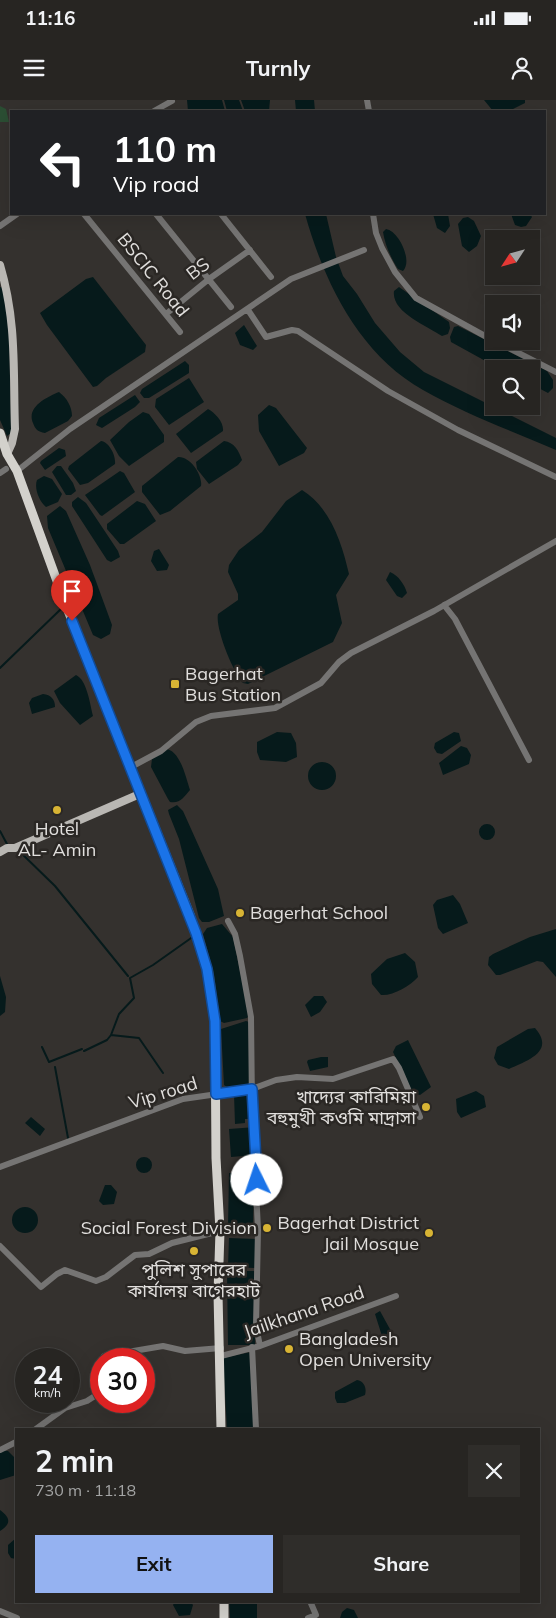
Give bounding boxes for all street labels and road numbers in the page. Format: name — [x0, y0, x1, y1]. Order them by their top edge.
street label: BSCIC Road — [112, 228, 194, 321]
street label: BS — [181, 252, 214, 285]
street label: Vip road — [126, 1071, 200, 1114]
street label: Jailkhana Road — [240, 1280, 367, 1343]

